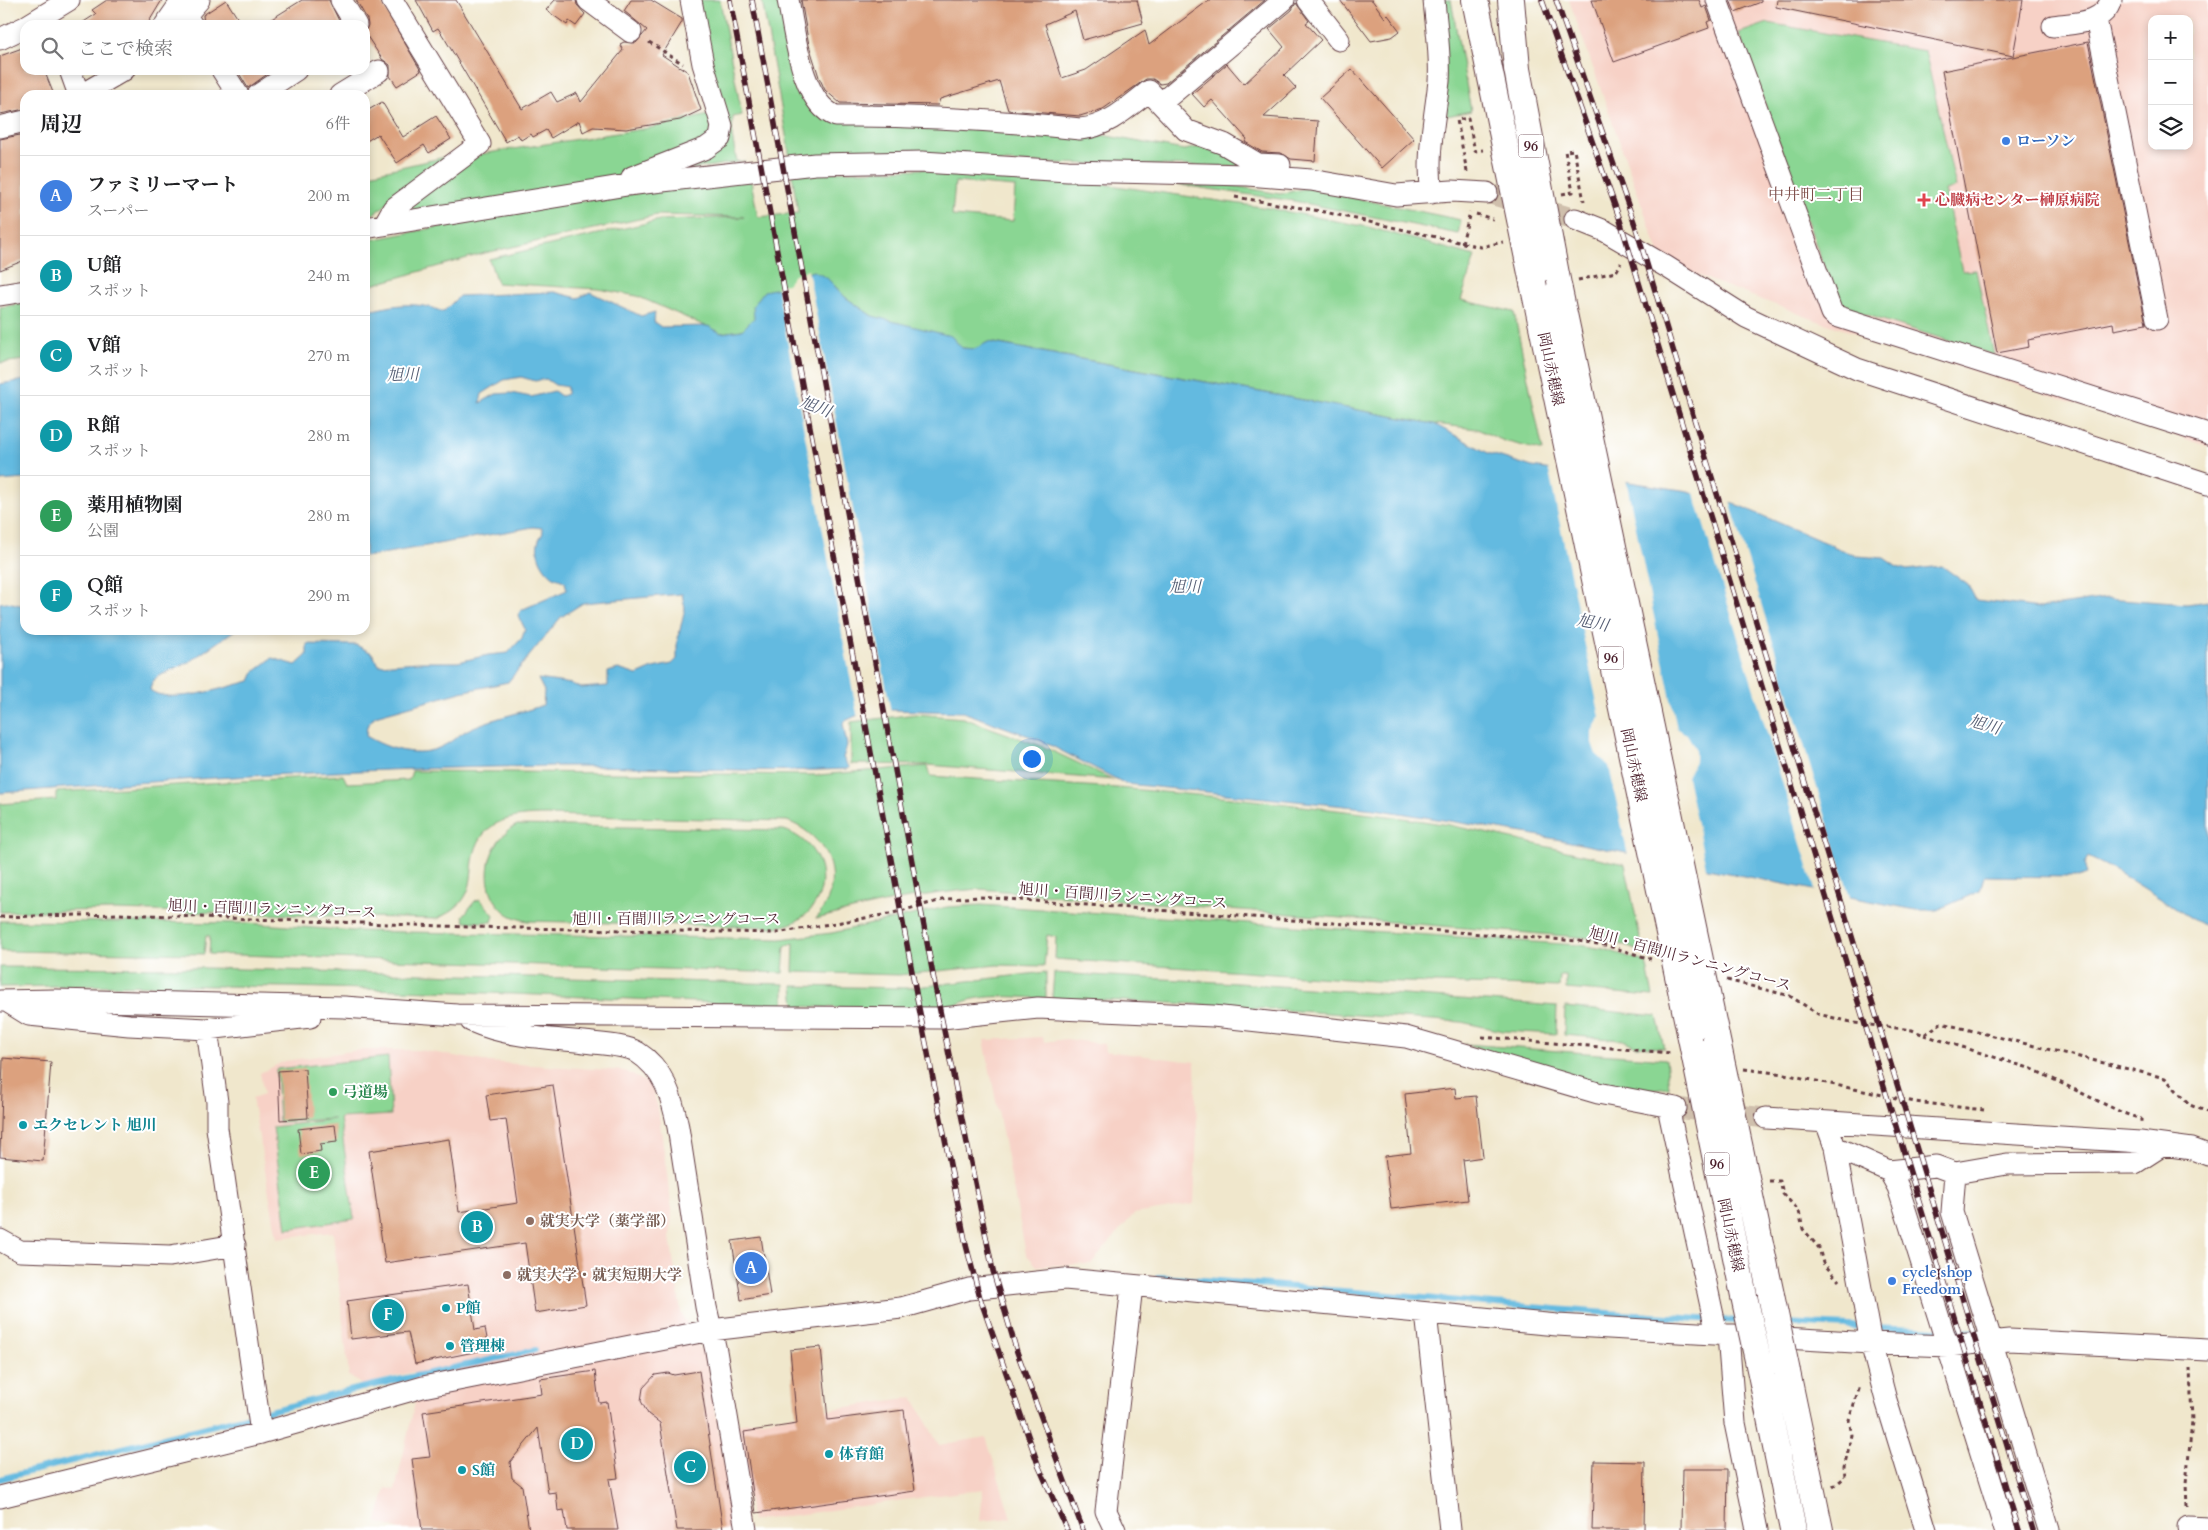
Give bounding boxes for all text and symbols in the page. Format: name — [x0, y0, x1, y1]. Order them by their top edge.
map controls — [2148, 15, 2193, 150]
button: + — [2148, 15, 2193, 60]
search box — [20, 20, 370, 75]
icon: search — [38, 34, 66, 62]
text: ここで検索 — [78, 36, 173, 62]
button: − — [2148, 60, 2193, 105]
button: layers — [2148, 105, 2193, 150]
text: 周辺 — [40, 110, 82, 139]
text: 6件 — [326, 113, 350, 135]
place label: ローソン — [2016, 131, 2075, 151]
road number: 96 — [1518, 134, 1544, 158]
marker: ローソン — [2000, 135, 2012, 147]
text: ファミリーマート — [87, 172, 239, 198]
district label: 中井町二丁目 — [1768, 184, 1864, 206]
text: A — [50, 185, 62, 207]
text: 200 m — [308, 185, 350, 207]
place label: 心臓病センター榊原病院 — [1935, 190, 2099, 210]
marker: 心臓病センター榊原病院 — [1917, 193, 1931, 207]
text: スーパー — [87, 200, 149, 222]
text: U館 — [87, 252, 122, 278]
text: B — [50, 265, 62, 287]
text: 240 m — [308, 265, 350, 287]
text: スポット — [87, 280, 151, 302]
street label: 岡山赤穂線 — [1533, 330, 1569, 408]
text: V館 — [87, 332, 121, 358]
text: C — [50, 345, 62, 367]
text: 270 m — [308, 345, 350, 367]
text: スポット — [87, 360, 151, 382]
water label: 旭川 — [387, 364, 421, 386]
water label: 旭川 — [797, 391, 836, 424]
text: R館 — [87, 412, 120, 438]
text: D — [49, 425, 63, 447]
text: 280 m — [308, 425, 350, 447]
text: スポット — [87, 440, 151, 462]
text: 薬用植物園 — [87, 492, 182, 518]
text: E — [51, 505, 61, 527]
text: 280 m — [308, 505, 350, 527]
text: 公園 — [87, 520, 119, 542]
text: Q館 — [87, 572, 123, 598]
water label: 旭川 — [1169, 576, 1203, 598]
text: F — [51, 585, 61, 607]
text: 290 m — [308, 585, 350, 607]
text: スポット — [87, 600, 151, 622]
water label: 旭川 — [1575, 609, 1613, 637]
road number: 96 — [1598, 646, 1624, 670]
water label: 旭川 — [1966, 710, 2005, 740]
street label: 岡山赤穂線 — [1616, 726, 1652, 804]
your location — [1019, 746, 1045, 772]
street label: 旭川・百間川ランニングコース — [1018, 879, 1228, 913]
street label: 旭川・百間川ランニングコース — [167, 895, 377, 923]
street label: 旭川・百間川ランニングコース — [572, 909, 780, 929]
street label: 旭川・百間川ランニングコース — [1587, 922, 1793, 996]
place label: 弓道場 — [343, 1082, 388, 1102]
marker: 弓道場 — [327, 1086, 339, 1098]
place label: エクセレント 旭川 — [33, 1115, 157, 1135]
marker: エクセレント 旭川 — [17, 1119, 29, 1131]
road number: 96 — [1704, 1152, 1730, 1176]
pin: E — [298, 1154, 330, 1192]
street label: 岡山赤穂線 — [1713, 1196, 1749, 1274]
pin: B — [461, 1208, 493, 1246]
place label: 就実大学（薬学部） — [540, 1211, 675, 1231]
marker: 就実大学（薬学部） — [524, 1215, 536, 1227]
pin: A — [735, 1249, 767, 1287]
place label: cycle shop Freedom — [1902, 1262, 1973, 1299]
place label: 就実大学・就実短期大学 — [517, 1265, 682, 1285]
marker: 就実大学・就実短期大学 — [501, 1269, 513, 1281]
marker: cycle shop Freedom — [1886, 1275, 1898, 1287]
pin: F — [372, 1296, 404, 1334]
place label: P館 — [456, 1298, 481, 1318]
marker: P館 — [440, 1302, 452, 1314]
place label: 管理棟 — [460, 1336, 505, 1356]
marker: 管理棟 — [444, 1340, 456, 1352]
pin: D — [561, 1425, 593, 1463]
place label: 体育館 — [839, 1444, 884, 1464]
pin: C — [674, 1448, 706, 1486]
marker: 体育館 — [823, 1448, 835, 1460]
place label: S館 — [472, 1460, 495, 1480]
marker: S館 — [456, 1464, 468, 1476]

